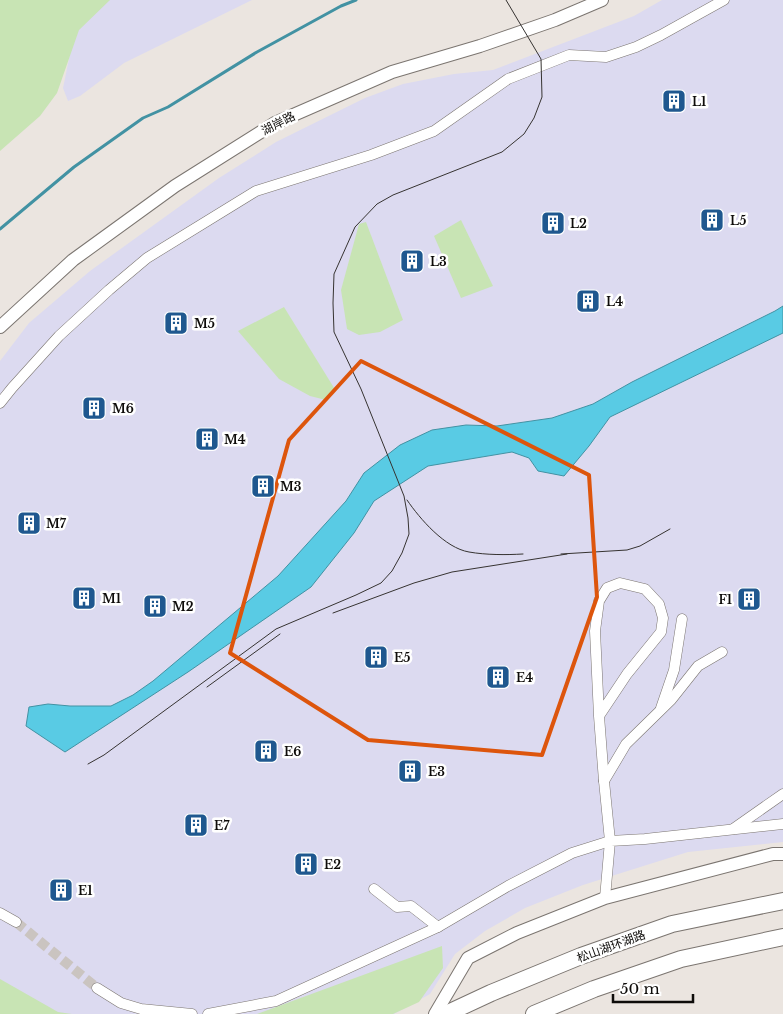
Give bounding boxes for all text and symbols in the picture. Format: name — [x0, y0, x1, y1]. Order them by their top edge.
building icon: L1 — [661, 88, 687, 114]
place label: L1 — [692, 94, 706, 109]
street label: 湖岸路 — [259, 108, 297, 138]
building icon: L5 — [699, 207, 725, 233]
building icon: L2 — [540, 210, 566, 236]
place label: L5 — [730, 213, 746, 228]
place label: L2 — [570, 216, 587, 231]
building icon: L3 — [399, 248, 425, 274]
place label: L3 — [430, 254, 447, 269]
building icon: L4 — [575, 288, 601, 314]
place label: L4 — [606, 294, 623, 309]
building icon: M5 — [163, 310, 189, 336]
place label: M5 — [194, 316, 215, 331]
building icon: M6 — [81, 395, 107, 421]
place label: M6 — [112, 401, 134, 416]
building icon: M4 — [194, 426, 220, 452]
place label: M4 — [224, 432, 246, 447]
building icon: M3 — [250, 473, 276, 499]
place label: M3 — [280, 479, 302, 494]
building icon: M7 — [16, 510, 42, 536]
place label: M7 — [46, 516, 67, 531]
building icon: M1 — [71, 585, 97, 611]
building icon: F1 — [736, 586, 762, 612]
place label: M1 — [102, 591, 121, 606]
place label: F1 — [718, 592, 732, 607]
building icon: M2 — [142, 593, 168, 619]
place label: M2 — [172, 599, 194, 614]
building icon: E5 — [363, 644, 389, 670]
place label: E5 — [394, 650, 410, 665]
building icon: E4 — [485, 664, 511, 690]
place label: E4 — [516, 670, 533, 685]
building icon: E6 — [253, 738, 279, 764]
place label: E6 — [284, 744, 301, 759]
building icon: E3 — [397, 758, 423, 784]
place label: E3 — [428, 764, 445, 779]
building icon: E7 — [183, 812, 209, 838]
place label: E7 — [214, 818, 230, 833]
building icon: E2 — [293, 851, 319, 877]
place label: E2 — [324, 857, 341, 872]
building icon: E1 — [48, 877, 74, 903]
place label: E1 — [78, 883, 92, 898]
street label: 松山湖环湖路 — [575, 927, 647, 965]
scale bar — [613, 972, 693, 1004]
text: 50 m — [620, 979, 660, 998]

